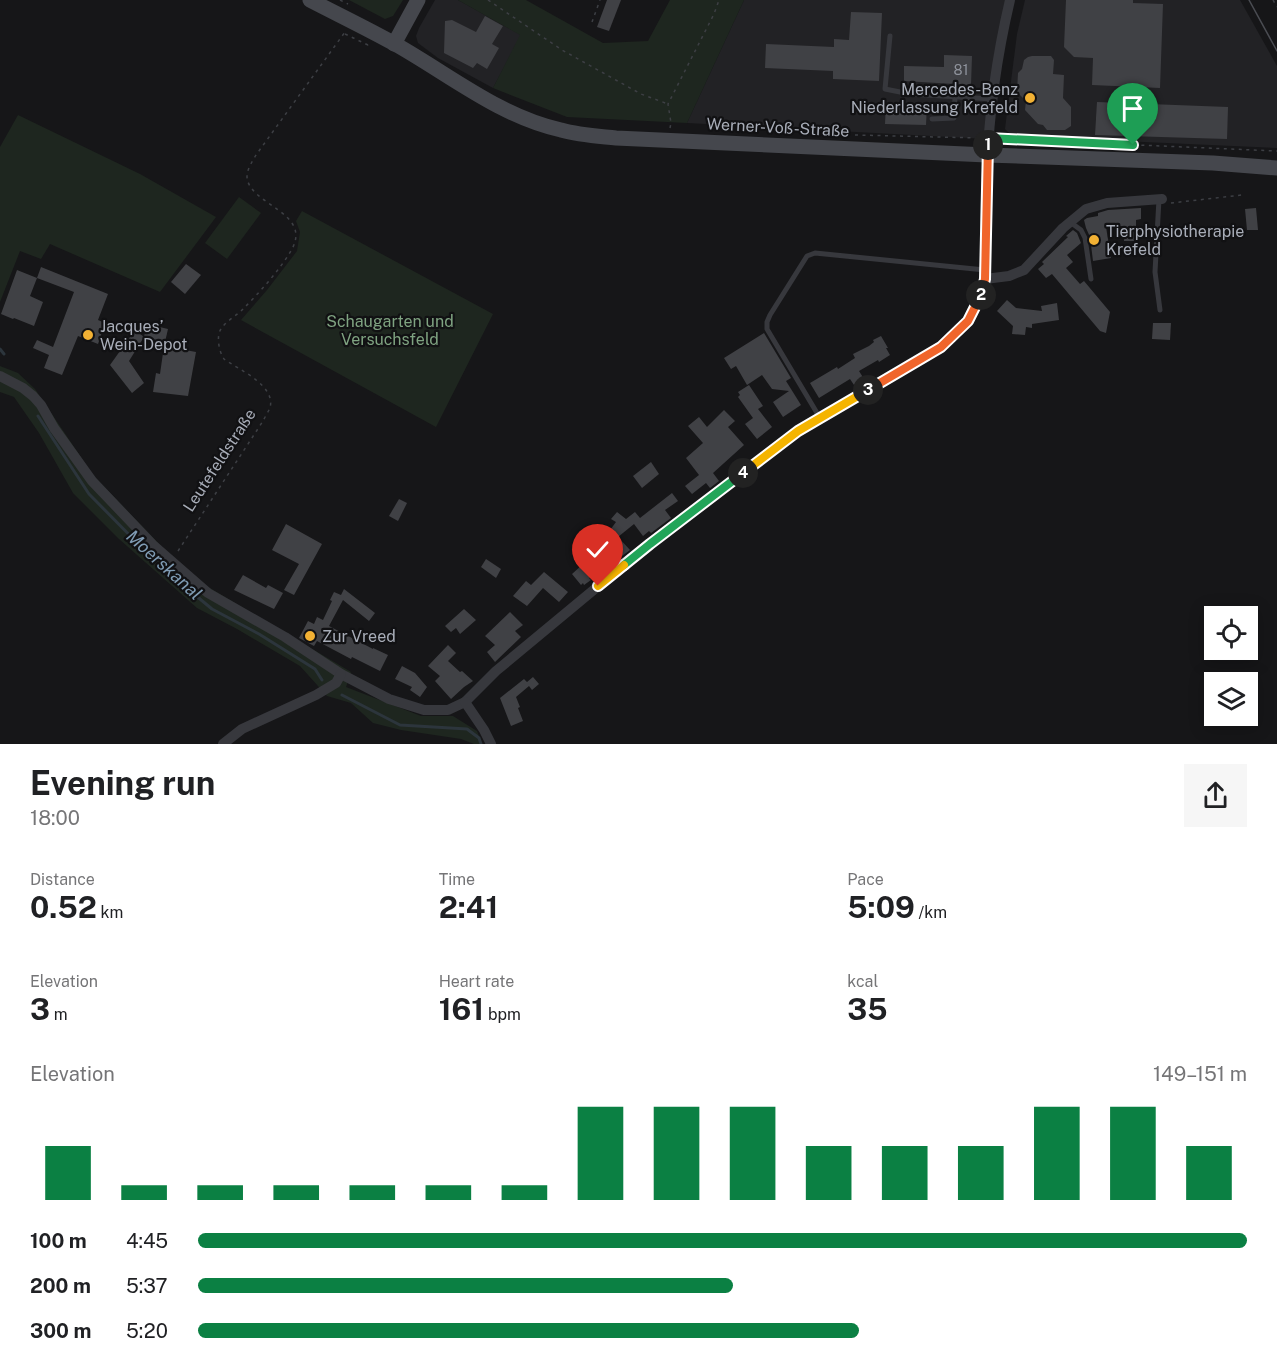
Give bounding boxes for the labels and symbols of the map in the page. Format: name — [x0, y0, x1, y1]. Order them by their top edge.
house number: 81 — [954, 62, 968, 78]
place label: Mercedes-Benz Niederlassung Krefeld — [851, 80, 1018, 117]
pin — [1107, 83, 1158, 145]
marker: Mercedes-Benz Niederlassung Krefeld — [1023, 91, 1037, 105]
street label: Werner-Voß-Straße — [706, 114, 850, 141]
pin: 1 — [973, 130, 1003, 160]
place label: Tierphysiotherapie Krefeld — [1106, 222, 1244, 259]
marker: Tierphysiotherapie Krefeld — [1087, 233, 1101, 247]
pin: 2 — [966, 280, 996, 310]
park label: Schaugarten und Versuchsfeld — [326, 312, 454, 349]
place label: Jacques’ Wein-Depot — [100, 317, 188, 354]
marker: Jacques’ Wein-Depot — [81, 328, 95, 342]
pin: 3 — [853, 375, 883, 405]
street label: Leutefeldstraße — [179, 405, 260, 515]
pin: 4 — [728, 458, 758, 488]
pin — [572, 524, 623, 586]
water label: Moerskanal — [122, 525, 206, 604]
place label: Zur Vreed — [322, 627, 396, 646]
marker: Zur Vreed — [303, 629, 317, 643]

